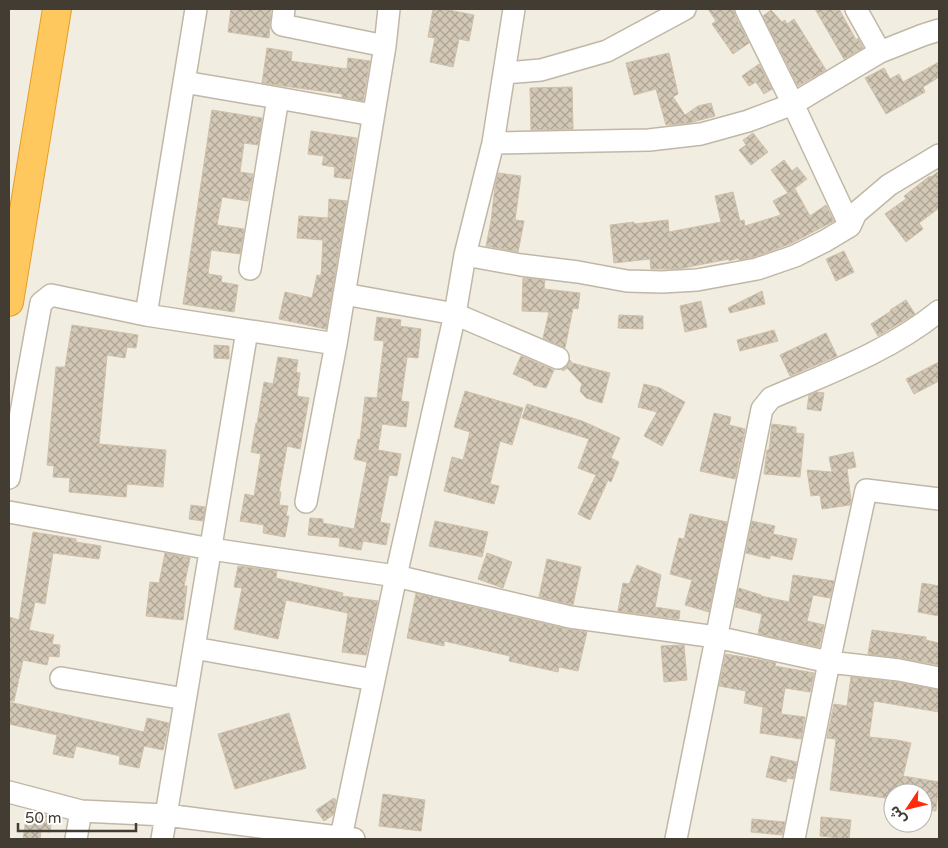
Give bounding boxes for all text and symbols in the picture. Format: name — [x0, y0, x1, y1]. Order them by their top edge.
north arrow — [883, 783, 933, 833]
scale bar — [18, 800, 135, 832]
text: ش — [885, 802, 910, 828]
text: 50 m — [25, 809, 62, 827]

